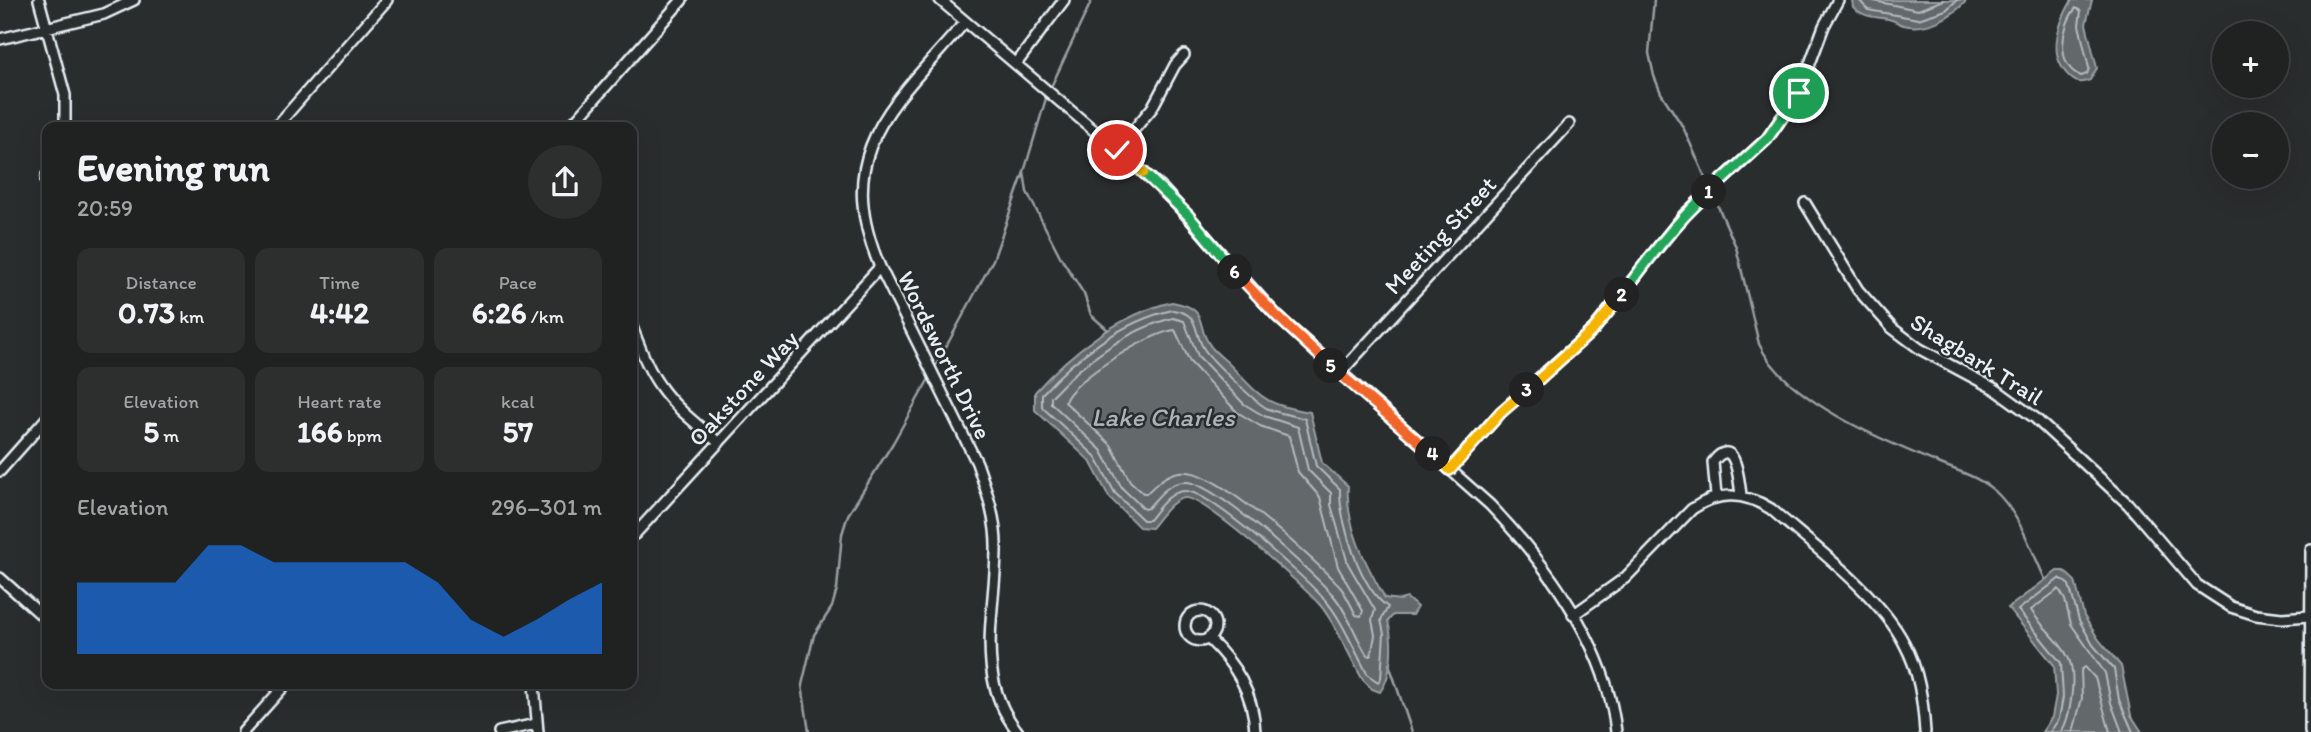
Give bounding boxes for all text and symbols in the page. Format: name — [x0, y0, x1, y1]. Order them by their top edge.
map controls — [2212, 21, 2289, 189]
button: + — [2212, 21, 2289, 98]
pin — [1769, 63, 1829, 123]
icon: arrive — [1780, 74, 1818, 112]
button: − — [2212, 112, 2289, 189]
pin — [1087, 120, 1147, 180]
icon: check — [1098, 131, 1136, 169]
text: Evening run — [77, 145, 270, 191]
button: share — [528, 145, 602, 219]
street label: Meeting Street — [1378, 170, 1502, 300]
pin: 1 — [1692, 174, 1726, 210]
text: 1 — [1704, 180, 1713, 203]
text: 20:59 — [77, 194, 133, 222]
pin: 6 — [1218, 254, 1252, 290]
text: 6 — [1229, 260, 1240, 283]
street label: Wordsworth Drive — [892, 266, 998, 444]
text: Distance — [126, 271, 197, 294]
text: Time — [319, 271, 360, 294]
text: Pace — [499, 271, 537, 294]
pin: 2 — [1604, 278, 1640, 312]
text: 2 — [1617, 283, 1627, 306]
text: 0.73 — [118, 294, 175, 331]
text: 4:42 — [310, 294, 369, 331]
text: 6:26 — [472, 294, 527, 331]
text: km — [175, 305, 204, 328]
text: /km — [527, 305, 564, 328]
street label: Shagbark Trail — [1905, 307, 2049, 411]
street label: Oakstone Way — [682, 324, 804, 452]
pin: 5 — [1314, 348, 1348, 384]
text: 5 — [1326, 354, 1335, 377]
pin: 3 — [1510, 372, 1544, 408]
text: 3 — [1521, 378, 1532, 401]
text: Elevation — [123, 390, 199, 413]
text: Heart rate — [297, 390, 382, 413]
text: kcal — [501, 390, 535, 413]
water label: Lake Charles — [1091, 401, 1236, 433]
text: 5 — [143, 413, 159, 450]
text: 166 — [297, 413, 343, 450]
text: 57 — [503, 413, 533, 450]
text: m — [159, 424, 179, 447]
text: bpm — [343, 424, 382, 447]
pin: 4 — [1416, 436, 1450, 472]
text: 4 — [1427, 442, 1438, 465]
text: Elevation — [77, 493, 168, 521]
text: 296–301 m — [491, 493, 602, 521]

